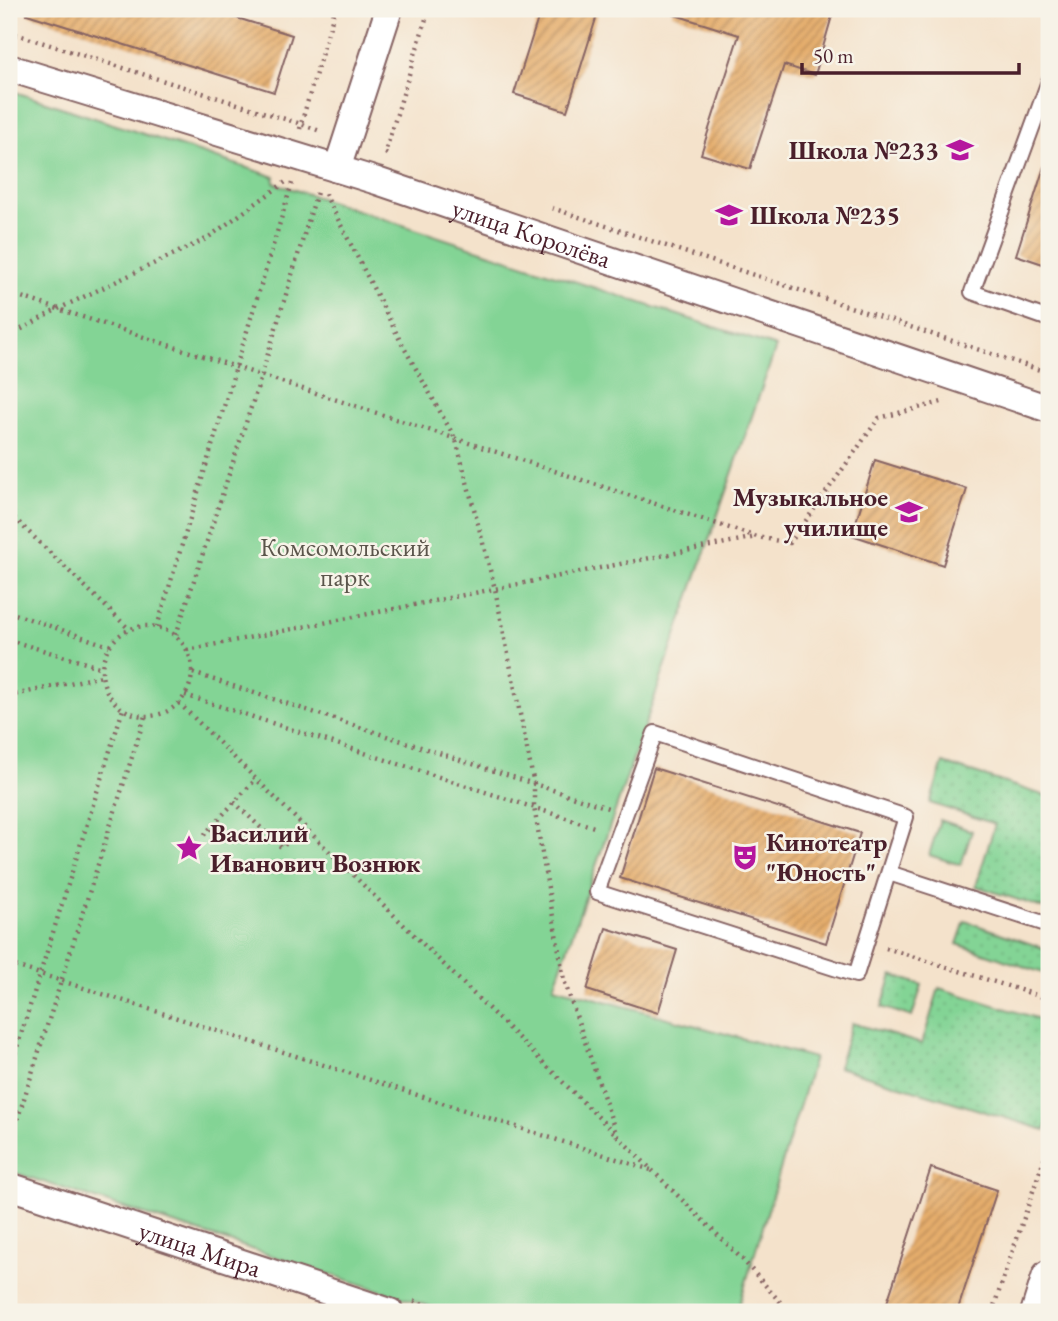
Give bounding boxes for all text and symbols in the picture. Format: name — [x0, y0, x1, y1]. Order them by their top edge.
scale bar — [802, 32, 1020, 76]
text: 50 m — [813, 42, 854, 69]
place label: Школа №233 — [789, 133, 939, 167]
school or university icon: Школа №233 — [945, 135, 975, 165]
street label: улица Королёва — [448, 191, 616, 276]
place label: Школа №235 — [750, 198, 900, 232]
school or university icon: Школа №235 — [714, 200, 744, 230]
place label: Музыкальное училище — [733, 480, 888, 544]
school or university icon: Музыкальное училище — [894, 497, 924, 527]
park label: Комсомольский парк — [260, 530, 430, 594]
place label: Василий Иванович Вознюк — [210, 816, 421, 880]
place label: Кинотеатр "Юность" — [766, 825, 887, 889]
place icon: Василий Иванович Вознюк — [174, 833, 204, 863]
theatre icon: Кинотеатр "Юность" — [730, 842, 760, 872]
street label: улица Мира — [134, 1213, 266, 1285]

